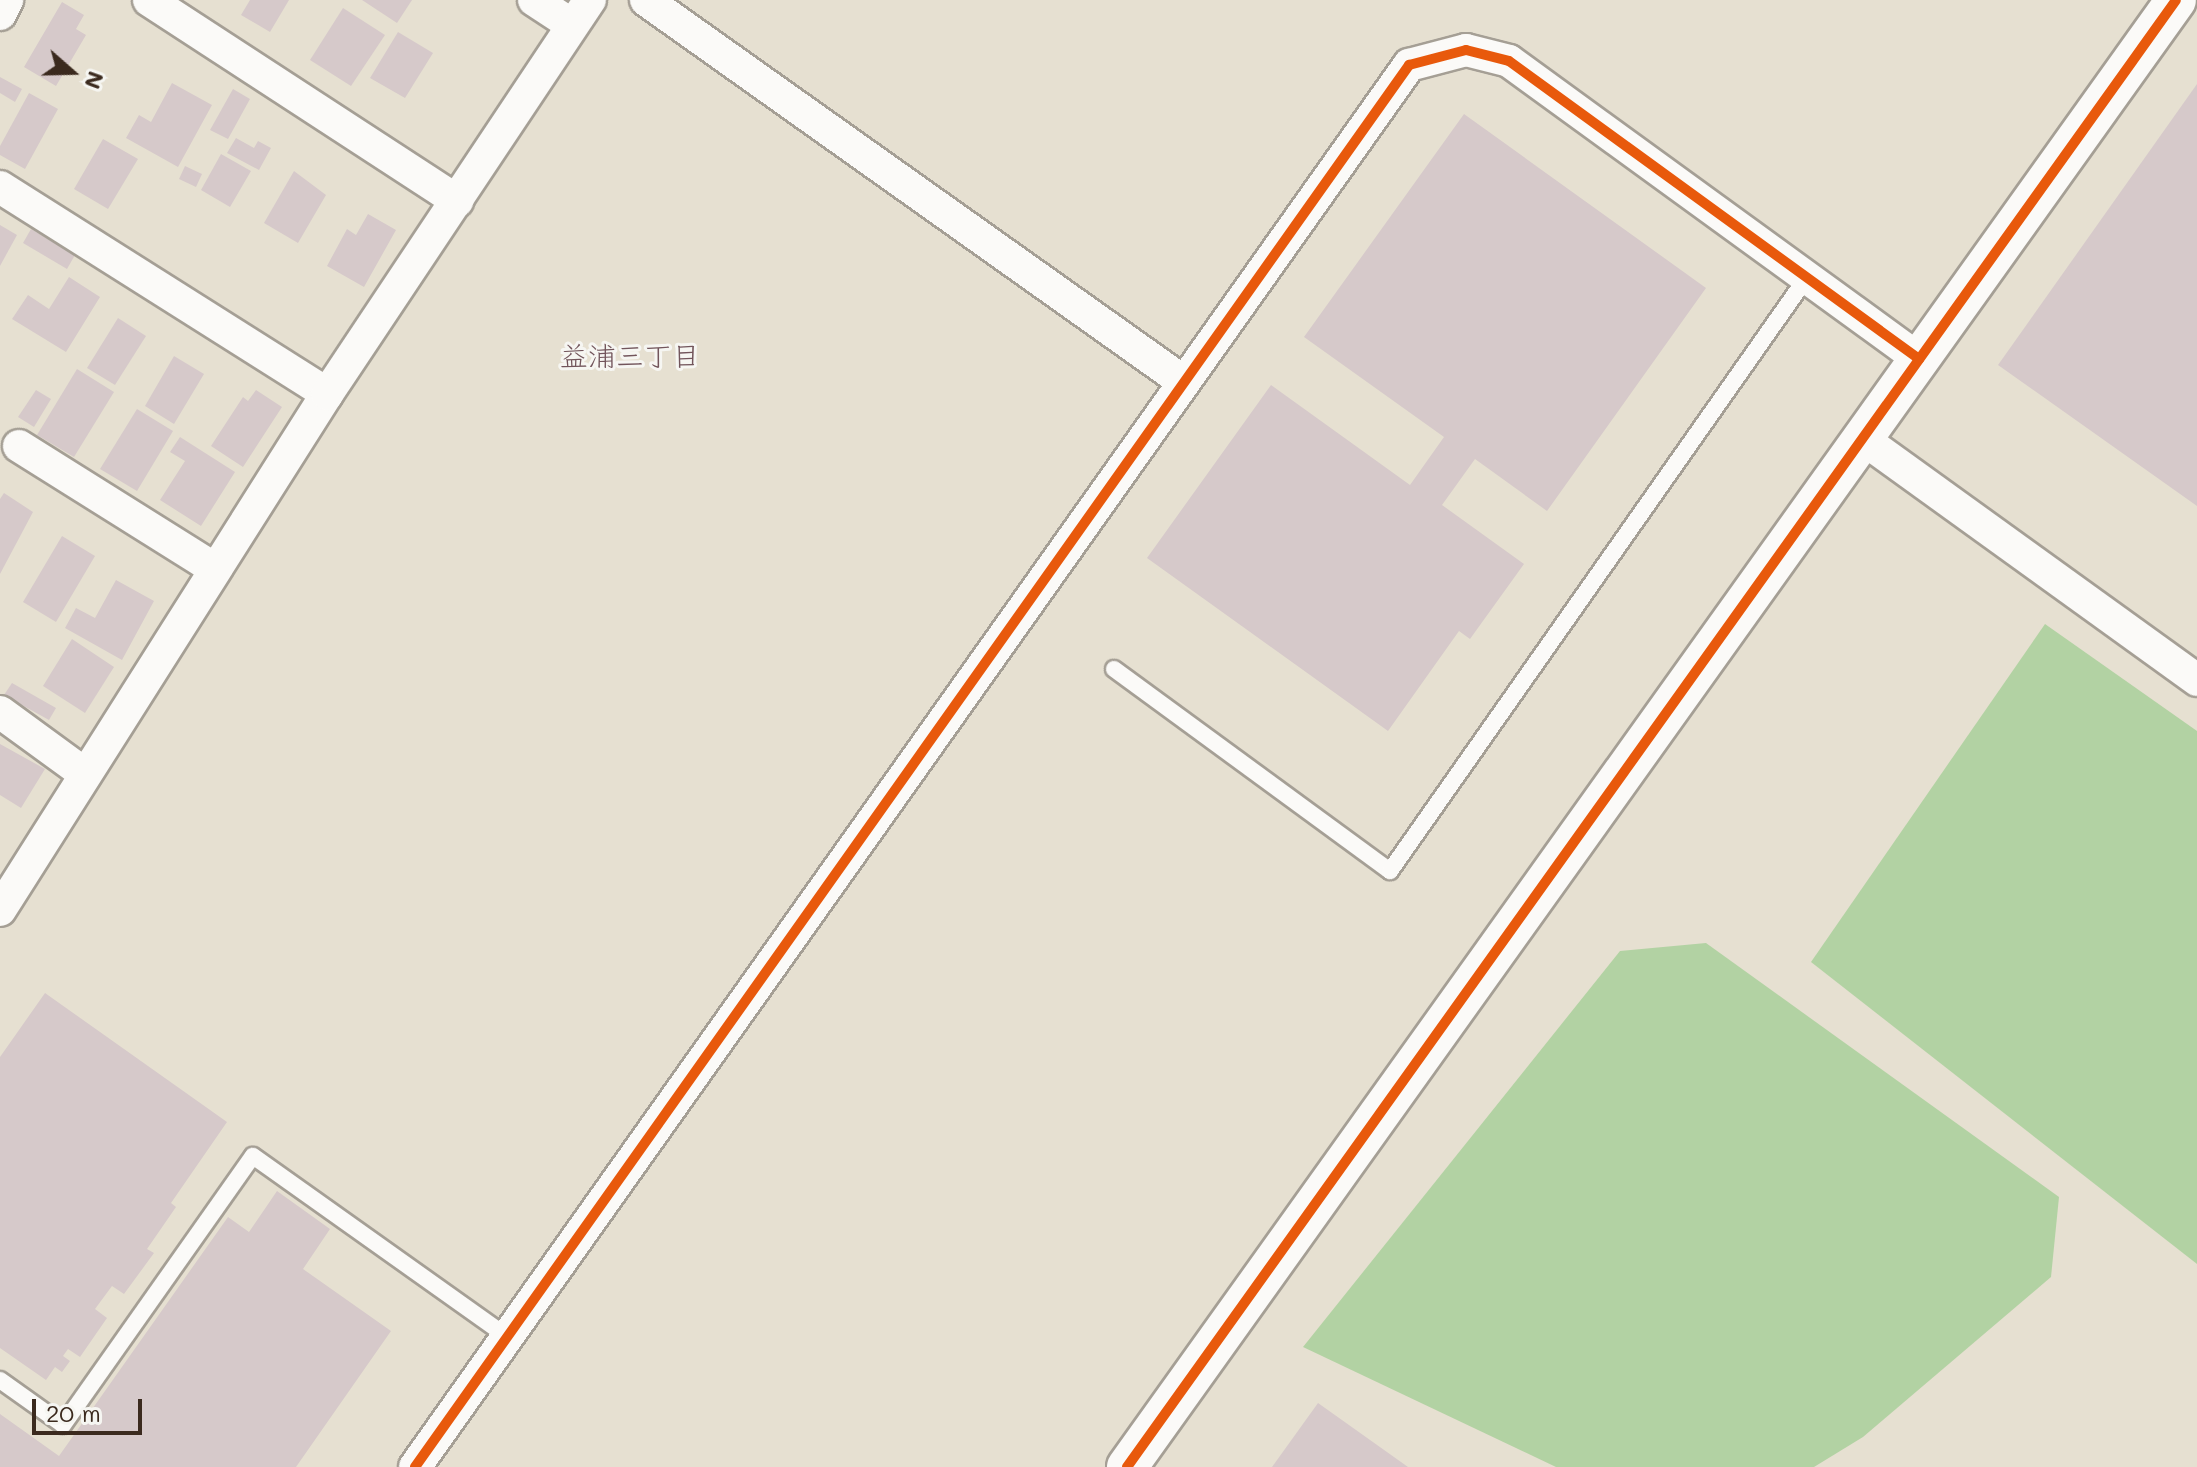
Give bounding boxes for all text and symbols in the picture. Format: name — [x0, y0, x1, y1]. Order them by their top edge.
north arrow — [32, 32, 112, 112]
text: N — [79, 68, 112, 93]
district label: 益浦三丁目 — [560, 338, 700, 372]
scale bar — [36, 1383, 146, 1433]
text: 20 m — [46, 1397, 101, 1428]

